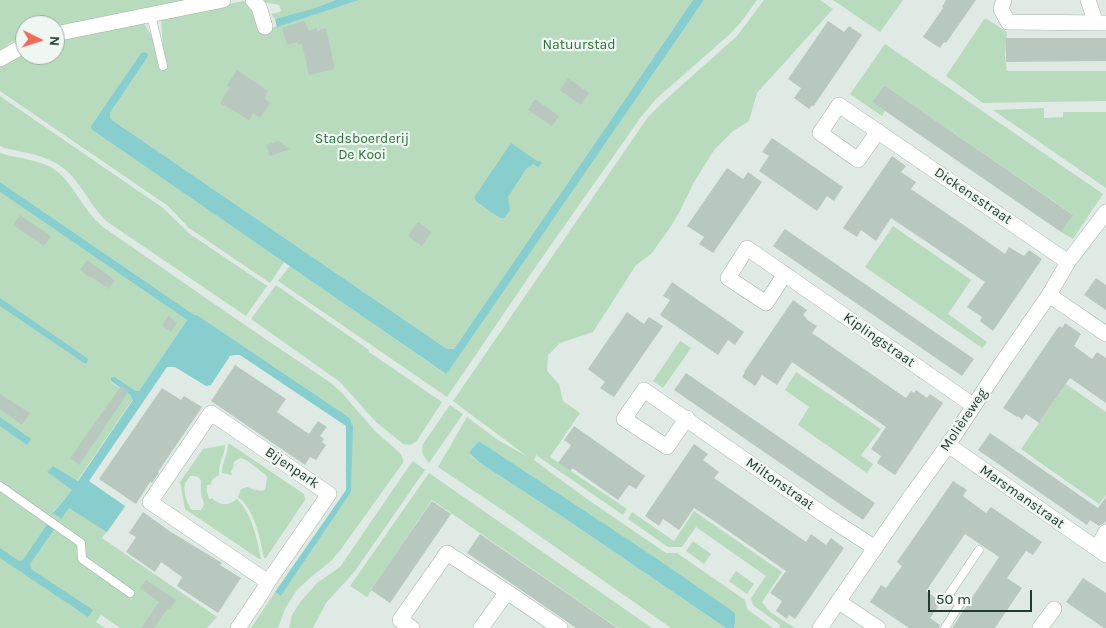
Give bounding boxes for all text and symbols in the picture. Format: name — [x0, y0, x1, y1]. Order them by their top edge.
north arrow — [15, 15, 65, 65]
text: N — [46, 35, 63, 47]
park label: Natuurstad — [542, 37, 616, 53]
park label: Stadsboerderij De Kooi — [315, 131, 409, 164]
street label: Dickensstraat — [931, 164, 1015, 228]
street label: Kiplingstraat — [840, 309, 918, 371]
street label: Molièreweg — [937, 385, 991, 455]
street label: Bijenpark — [262, 444, 322, 492]
street label: Miltonstraat — [743, 454, 817, 514]
street label: Marsmanstraat — [976, 462, 1068, 532]
scale bar — [931, 580, 1035, 612]
text: 50 m — [936, 590, 971, 608]

